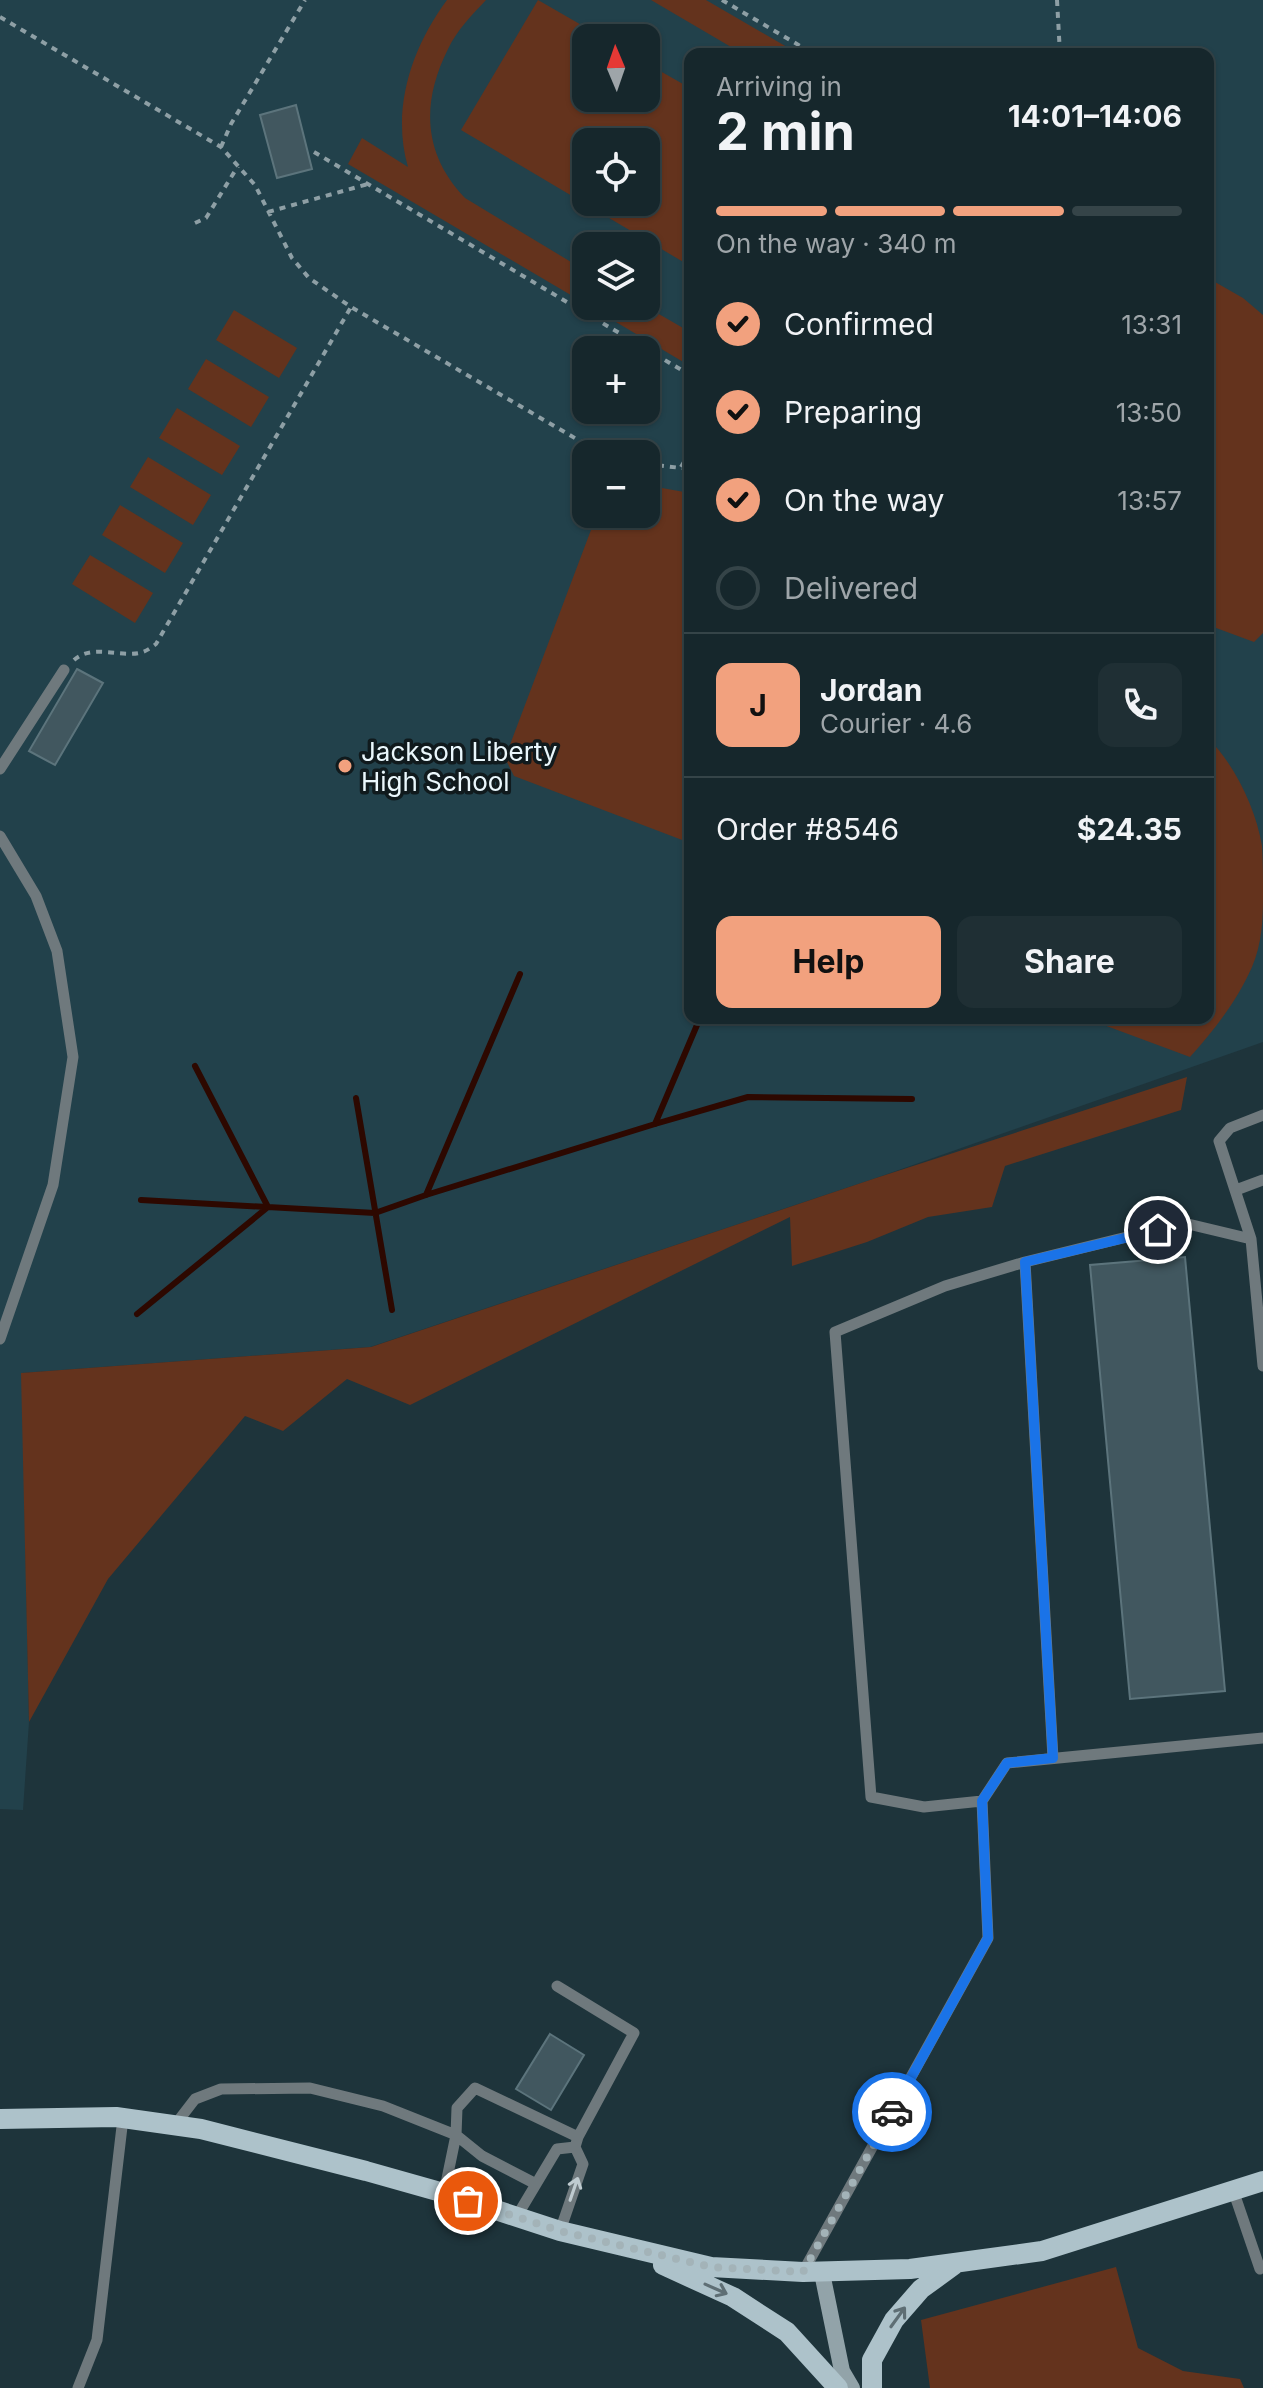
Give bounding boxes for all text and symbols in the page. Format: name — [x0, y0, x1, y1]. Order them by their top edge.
north arrow — [572, 24, 660, 112]
map controls — [572, 24, 660, 528]
text: Arriving in — [716, 71, 842, 102]
text: 14:01–14:06 — [1008, 98, 1182, 134]
text: 2 min — [716, 100, 855, 163]
button: locate — [572, 128, 660, 216]
text: On the way · 340 m — [716, 228, 956, 259]
button: layers — [572, 232, 660, 320]
icon: check — [716, 302, 760, 346]
text: Confirmed — [784, 306, 934, 342]
text: 13:31 — [1121, 309, 1182, 340]
button: + — [572, 336, 660, 424]
icon: check — [716, 390, 760, 434]
text: Preparing — [784, 394, 922, 430]
text: 13:50 — [1116, 397, 1182, 428]
button: − — [572, 440, 660, 528]
icon: check — [716, 478, 760, 522]
text: On the way — [784, 482, 944, 518]
text: 13:57 — [1117, 485, 1182, 516]
text: Delivered — [784, 570, 918, 606]
button: phone — [1098, 663, 1182, 747]
text: Jordan — [820, 672, 922, 708]
text: J — [749, 687, 767, 723]
text: Courier · 4.6 — [820, 708, 972, 739]
place label: Jackson Liberty High School — [361, 736, 557, 797]
marker: Jackson Liberty High School — [336, 757, 354, 775]
text: Order #8546 — [716, 811, 899, 847]
text: $24.35 — [1077, 811, 1182, 847]
button: Help — [716, 916, 941, 1008]
button: Share — [957, 916, 1182, 1008]
pin — [1124, 1196, 1192, 1264]
icon: home — [1136, 1208, 1180, 1252]
courier — [852, 2072, 932, 2152]
icon: car — [870, 2090, 914, 2134]
pin — [434, 2167, 502, 2235]
one-way arrow — [568, 2177, 583, 2202]
icon: bag — [446, 2179, 490, 2223]
one-way arrow — [703, 2282, 727, 2297]
one-way arrow — [889, 2307, 906, 2329]

